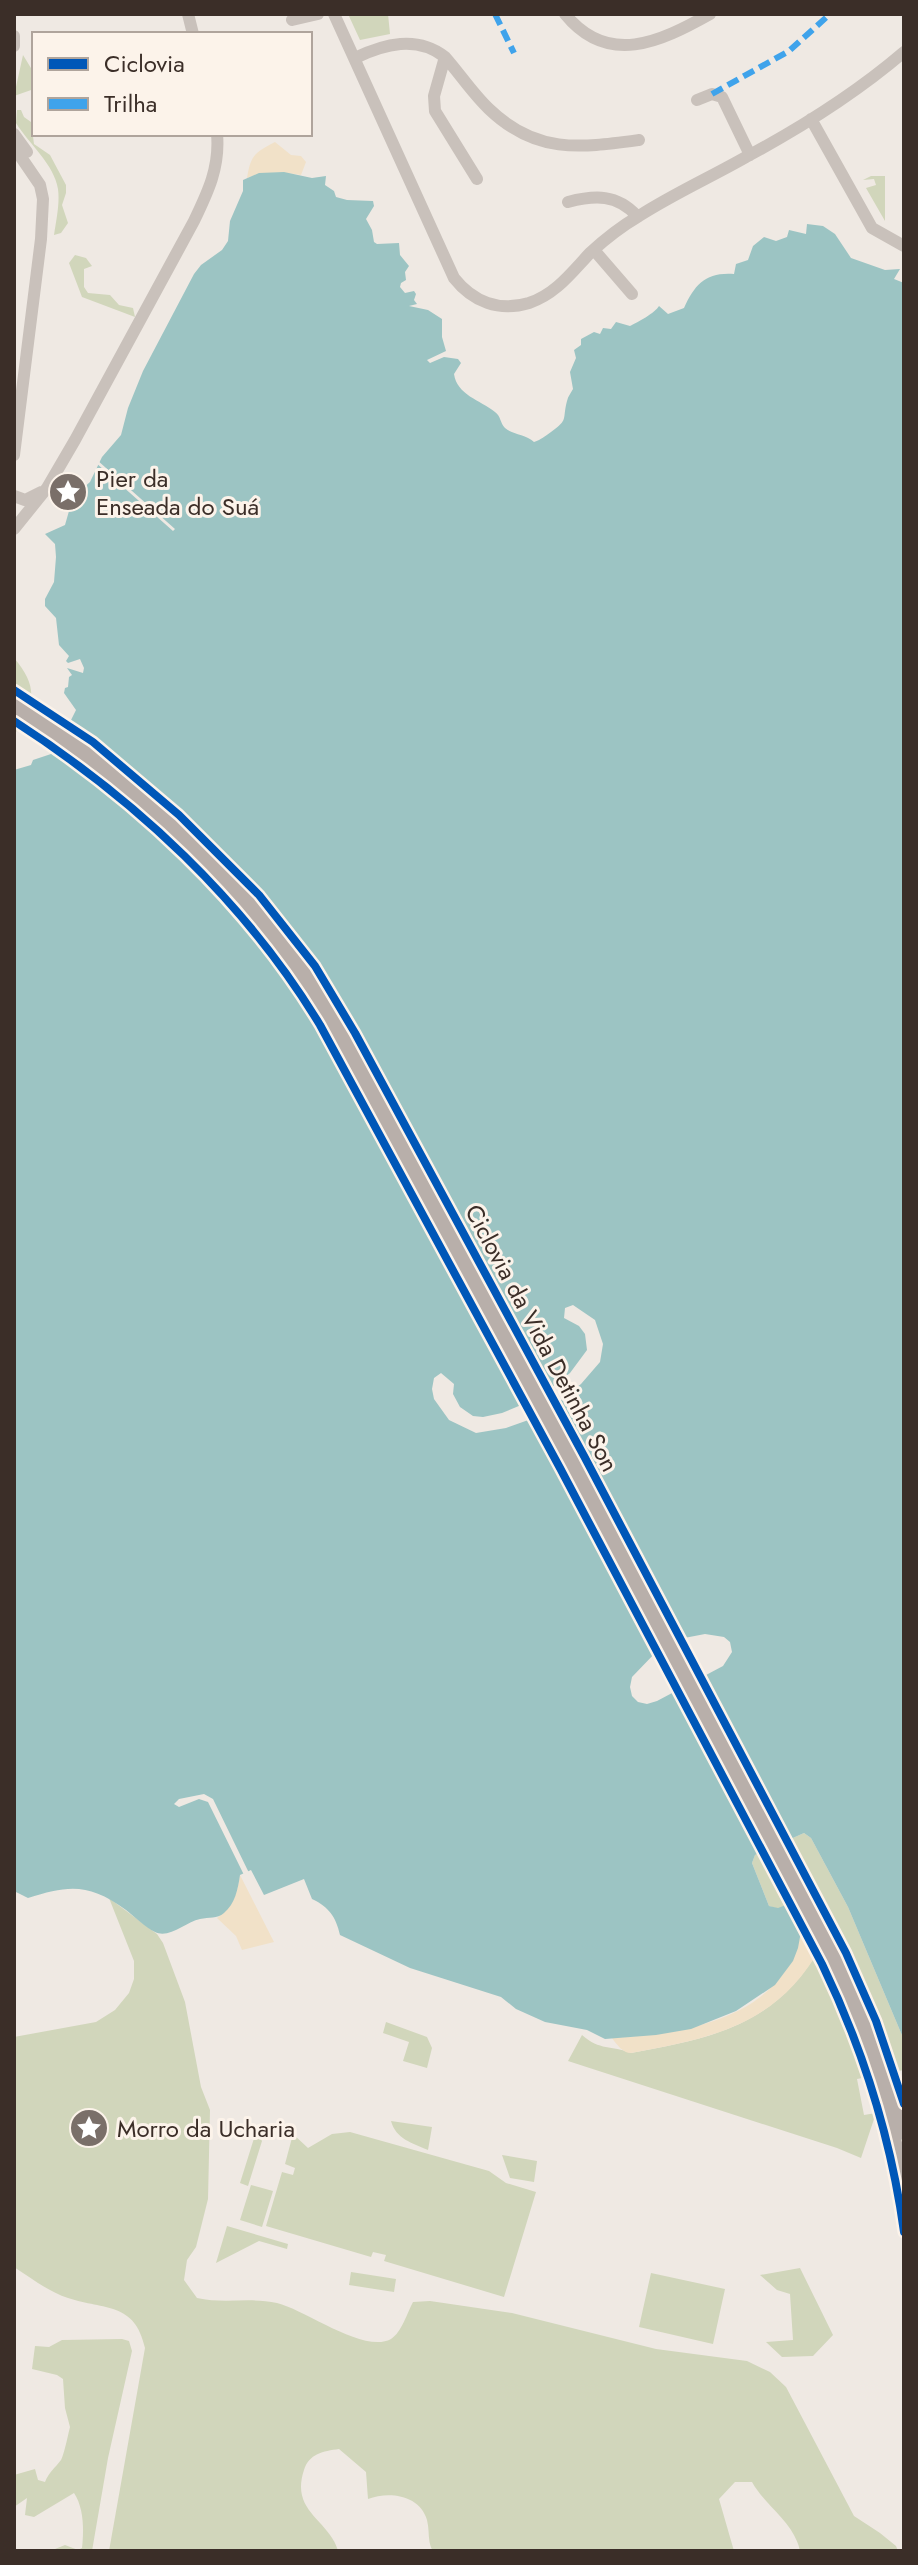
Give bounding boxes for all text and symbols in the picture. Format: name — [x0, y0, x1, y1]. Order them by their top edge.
legend — [32, 32, 312, 136]
text: Ciclovia — [104, 46, 185, 81]
text: Trilha — [104, 86, 157, 121]
place label: Pier da Enseada do Suá — [96, 461, 259, 524]
place icon: Pier da Enseada do Suá — [47, 471, 89, 513]
street label: Ciclovia da Vida Detinha Son — [457, 1198, 627, 1478]
place icon: Morro da Ucharia — [68, 2107, 110, 2149]
place label: Morro da Ucharia — [117, 2111, 295, 2146]

